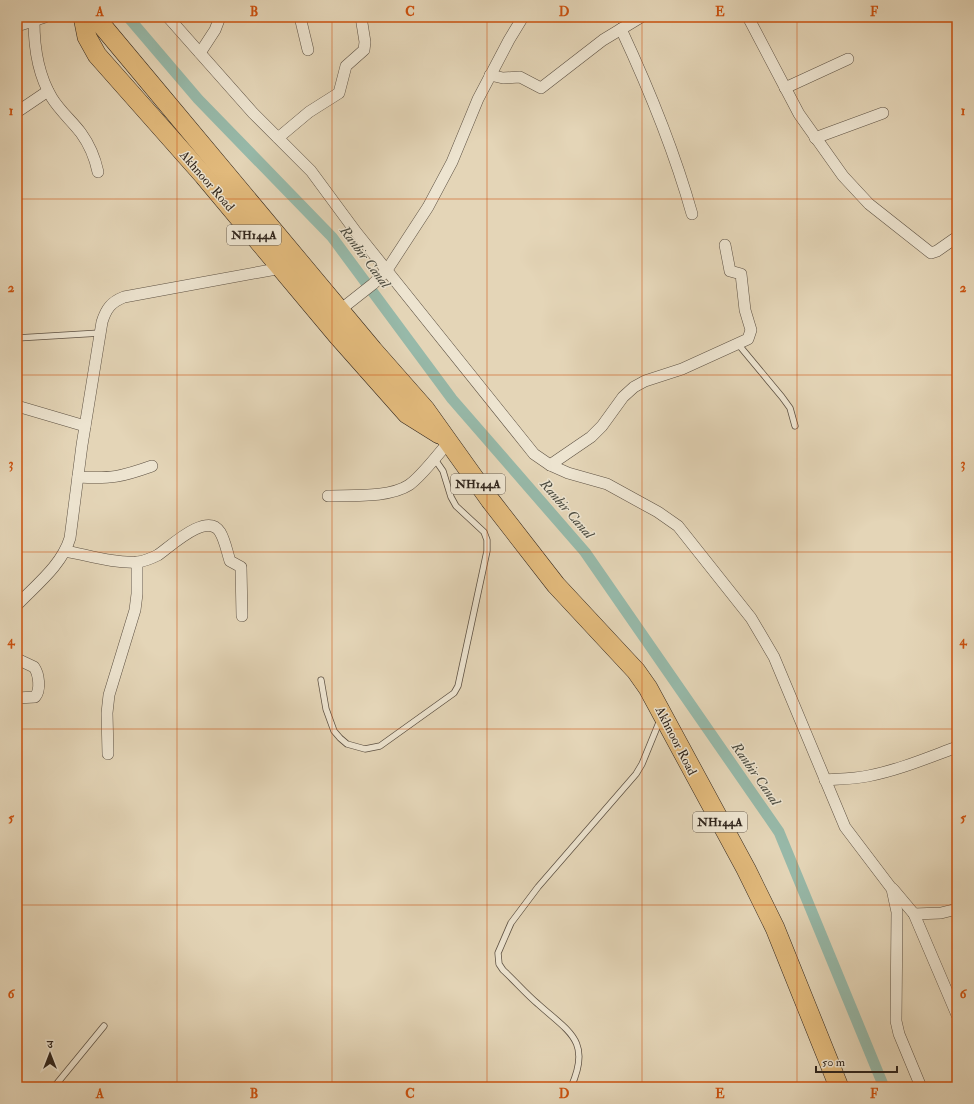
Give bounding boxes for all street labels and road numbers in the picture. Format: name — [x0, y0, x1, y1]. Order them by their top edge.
street label: Akhnoor Road — [176, 147, 238, 215]
road number: NH144A — [227, 225, 281, 245]
road number: NH144A — [451, 474, 505, 494]
street label: Akhnoor Road — [651, 703, 700, 779]
road number: NH144A — [693, 812, 747, 832]

